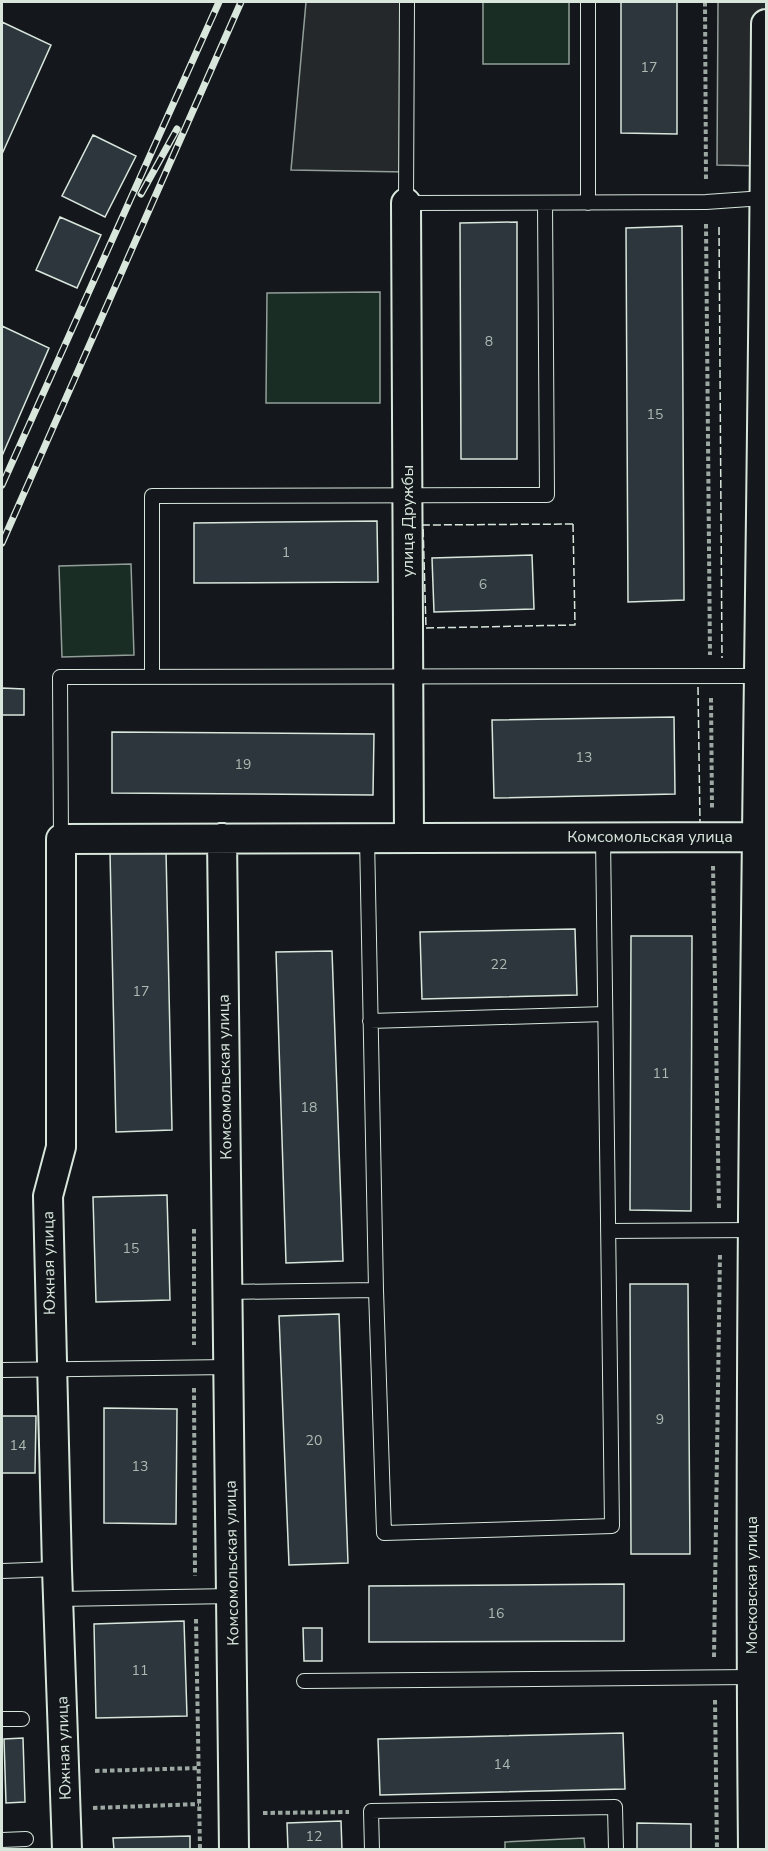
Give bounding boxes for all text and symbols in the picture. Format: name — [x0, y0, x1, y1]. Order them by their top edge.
house number: 17 — [641, 58, 657, 77]
house number: 8 — [485, 332, 493, 351]
house number: 15 — [647, 405, 663, 424]
street label: улица Дружбы — [397, 465, 419, 577]
house number: 1 — [282, 543, 290, 562]
house number: 6 — [479, 575, 487, 594]
house number: 13 — [576, 748, 592, 767]
house number: 19 — [235, 755, 251, 774]
street label: Комсомольская улица — [567, 826, 733, 848]
house number: 22 — [491, 955, 507, 974]
house number: 17 — [133, 982, 149, 1001]
street label: Комсомольская улица — [213, 994, 237, 1160]
house number: 11 — [653, 1064, 669, 1083]
house number: 18 — [301, 1098, 317, 1117]
street label: Южная улица — [37, 1211, 61, 1315]
house number: 15 — [123, 1239, 139, 1258]
house number: 9 — [656, 1410, 664, 1429]
house number: 20 — [306, 1431, 322, 1450]
house number: 14 — [10, 1436, 26, 1455]
house number: 13 — [132, 1457, 148, 1476]
street label: Комсомольская улица — [220, 1480, 244, 1646]
street label: Московская улица — [741, 1516, 763, 1654]
house number: 16 — [488, 1604, 504, 1623]
house number: 11 — [132, 1661, 148, 1680]
street label: Южная улица — [51, 1696, 77, 1800]
house number: 14 — [494, 1755, 510, 1774]
house number: 12 — [306, 1827, 322, 1846]

